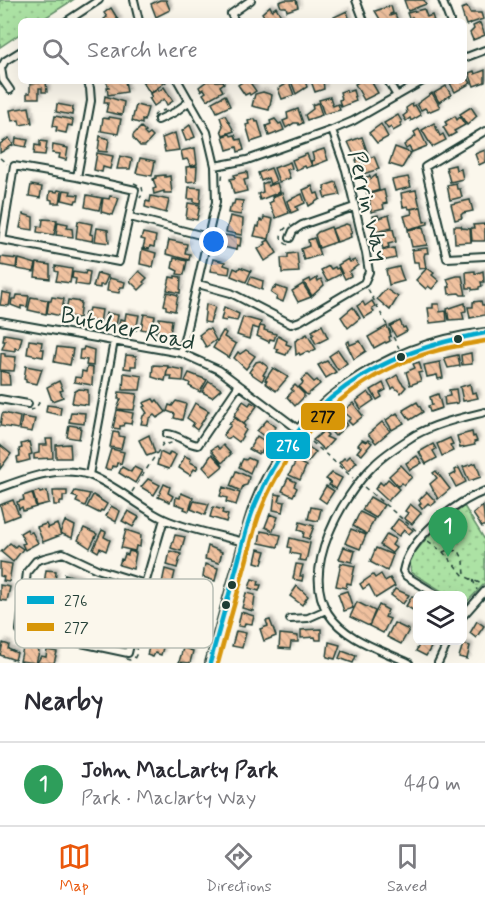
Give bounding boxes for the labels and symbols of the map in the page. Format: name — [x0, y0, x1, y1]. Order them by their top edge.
street label: Perrin Way — [340, 148, 395, 265]
your location — [199, 227, 228, 256]
street label: Butcher Road — [57, 300, 198, 359]
unlabelled marker — [452, 333, 464, 345]
unlabelled marker — [395, 351, 407, 363]
line badge: 277 — [300, 402, 346, 431]
text: 277 — [311, 407, 335, 428]
line badge: 276 — [265, 431, 311, 460]
text: 276 — [276, 436, 300, 457]
pin: 1 — [428, 508, 468, 557]
legend — [15, 579, 213, 648]
unlabelled marker — [226, 579, 238, 591]
text: 276 — [64, 591, 87, 612]
unlabelled marker — [220, 599, 232, 611]
text: 277 — [64, 618, 89, 639]

